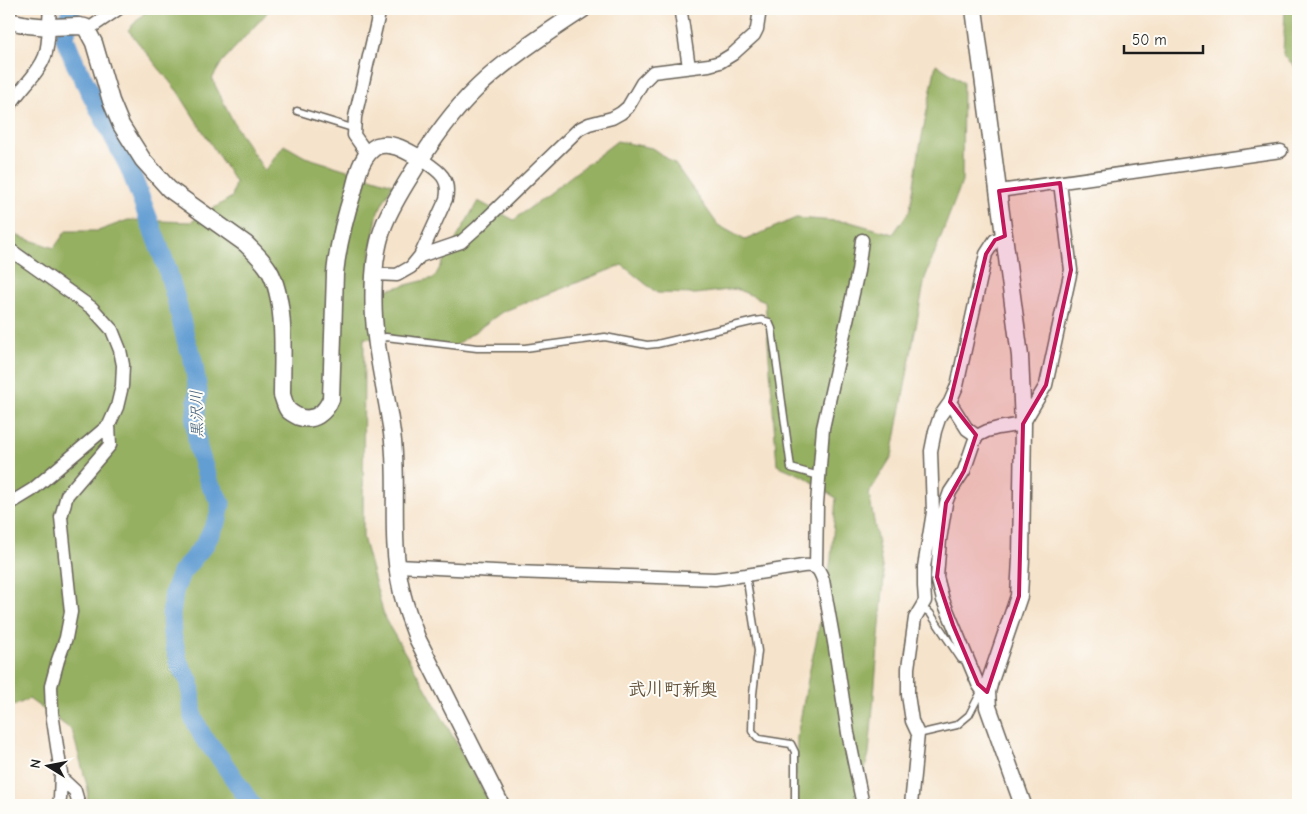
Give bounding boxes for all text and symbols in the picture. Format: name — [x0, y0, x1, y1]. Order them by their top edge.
scale bar — [1124, 22, 1203, 54]
text: 50 m — [1132, 31, 1167, 49]
water label: 黒沢川 — [188, 390, 206, 438]
district label: 武川町新奥 — [628, 679, 718, 700]
north arrow — [22, 742, 72, 792]
text: N — [27, 758, 45, 770]

